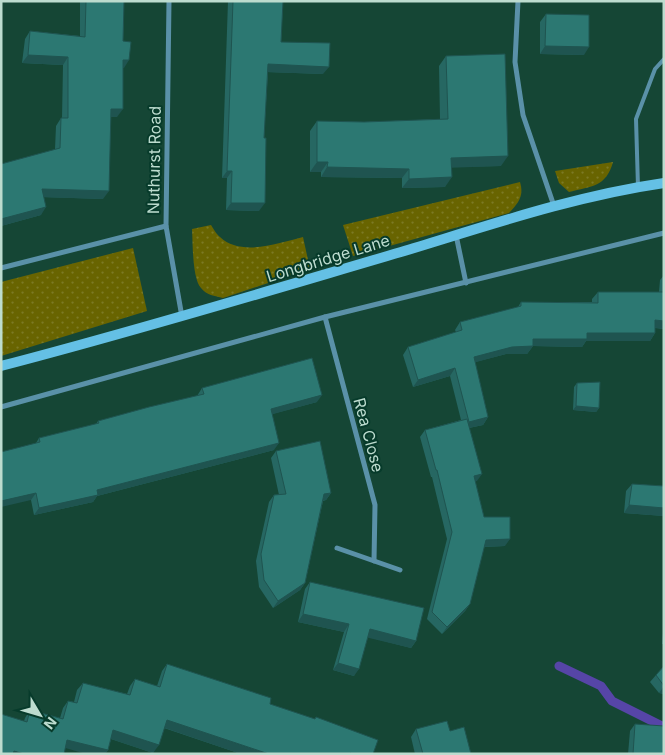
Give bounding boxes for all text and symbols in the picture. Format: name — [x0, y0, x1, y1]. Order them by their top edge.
street label: Nuthurst Road — [143, 106, 165, 214]
street label: Longbridge Lane — [264, 230, 392, 286]
street label: Rea Close — [350, 396, 388, 474]
north arrow — [15, 690, 65, 740]
text: N — [41, 714, 61, 733]

